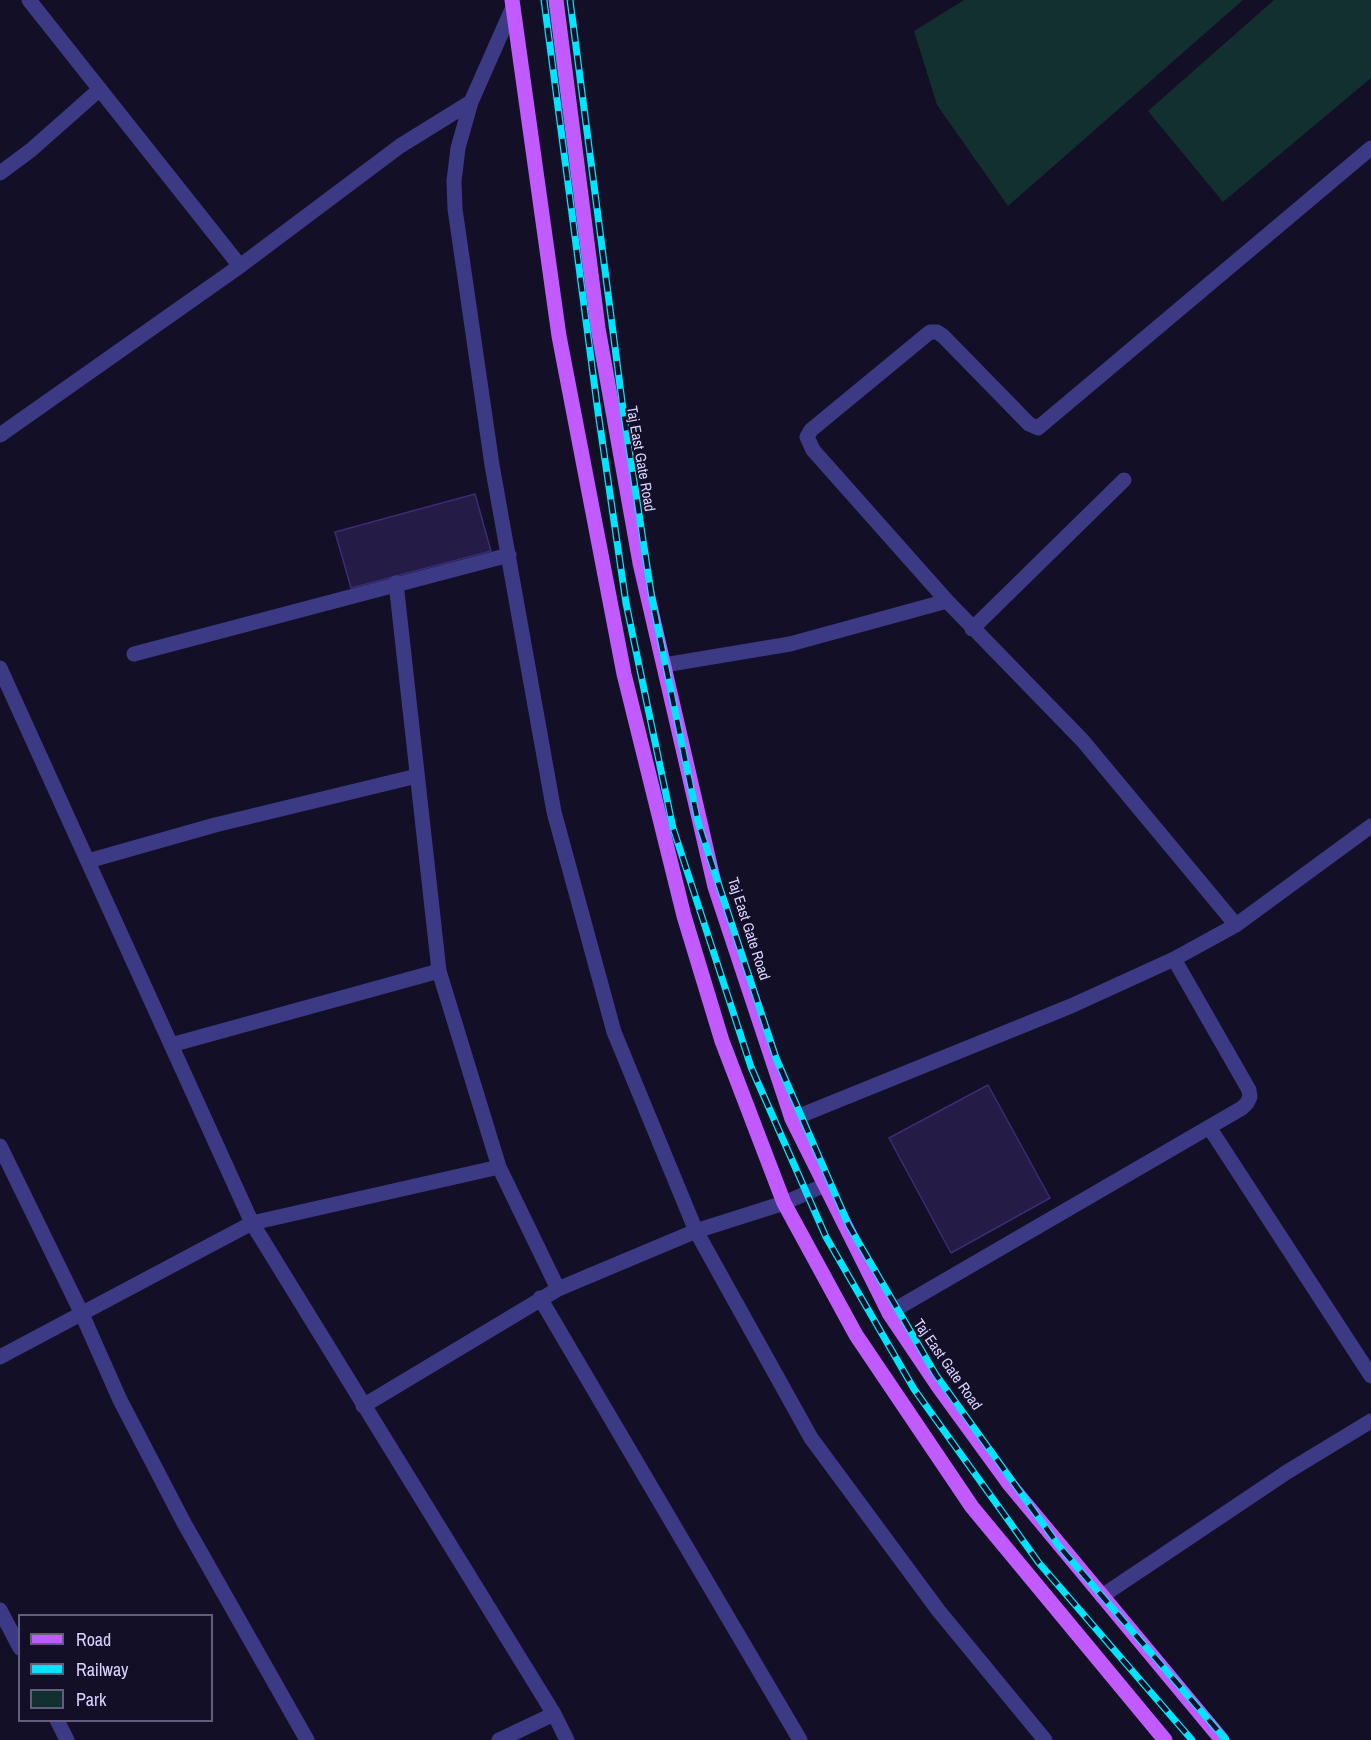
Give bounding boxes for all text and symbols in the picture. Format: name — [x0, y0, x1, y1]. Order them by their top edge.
street label: Taj East Gate Road — [622, 405, 658, 513]
street label: Taj East Gate Road — [723, 875, 773, 983]
street label: Taj East Gate Road — [909, 1316, 985, 1414]
legend — [18, 1614, 213, 1722]
text: Road — [76, 1627, 111, 1652]
text: Railway — [76, 1657, 129, 1682]
text: Park — [76, 1687, 106, 1712]

